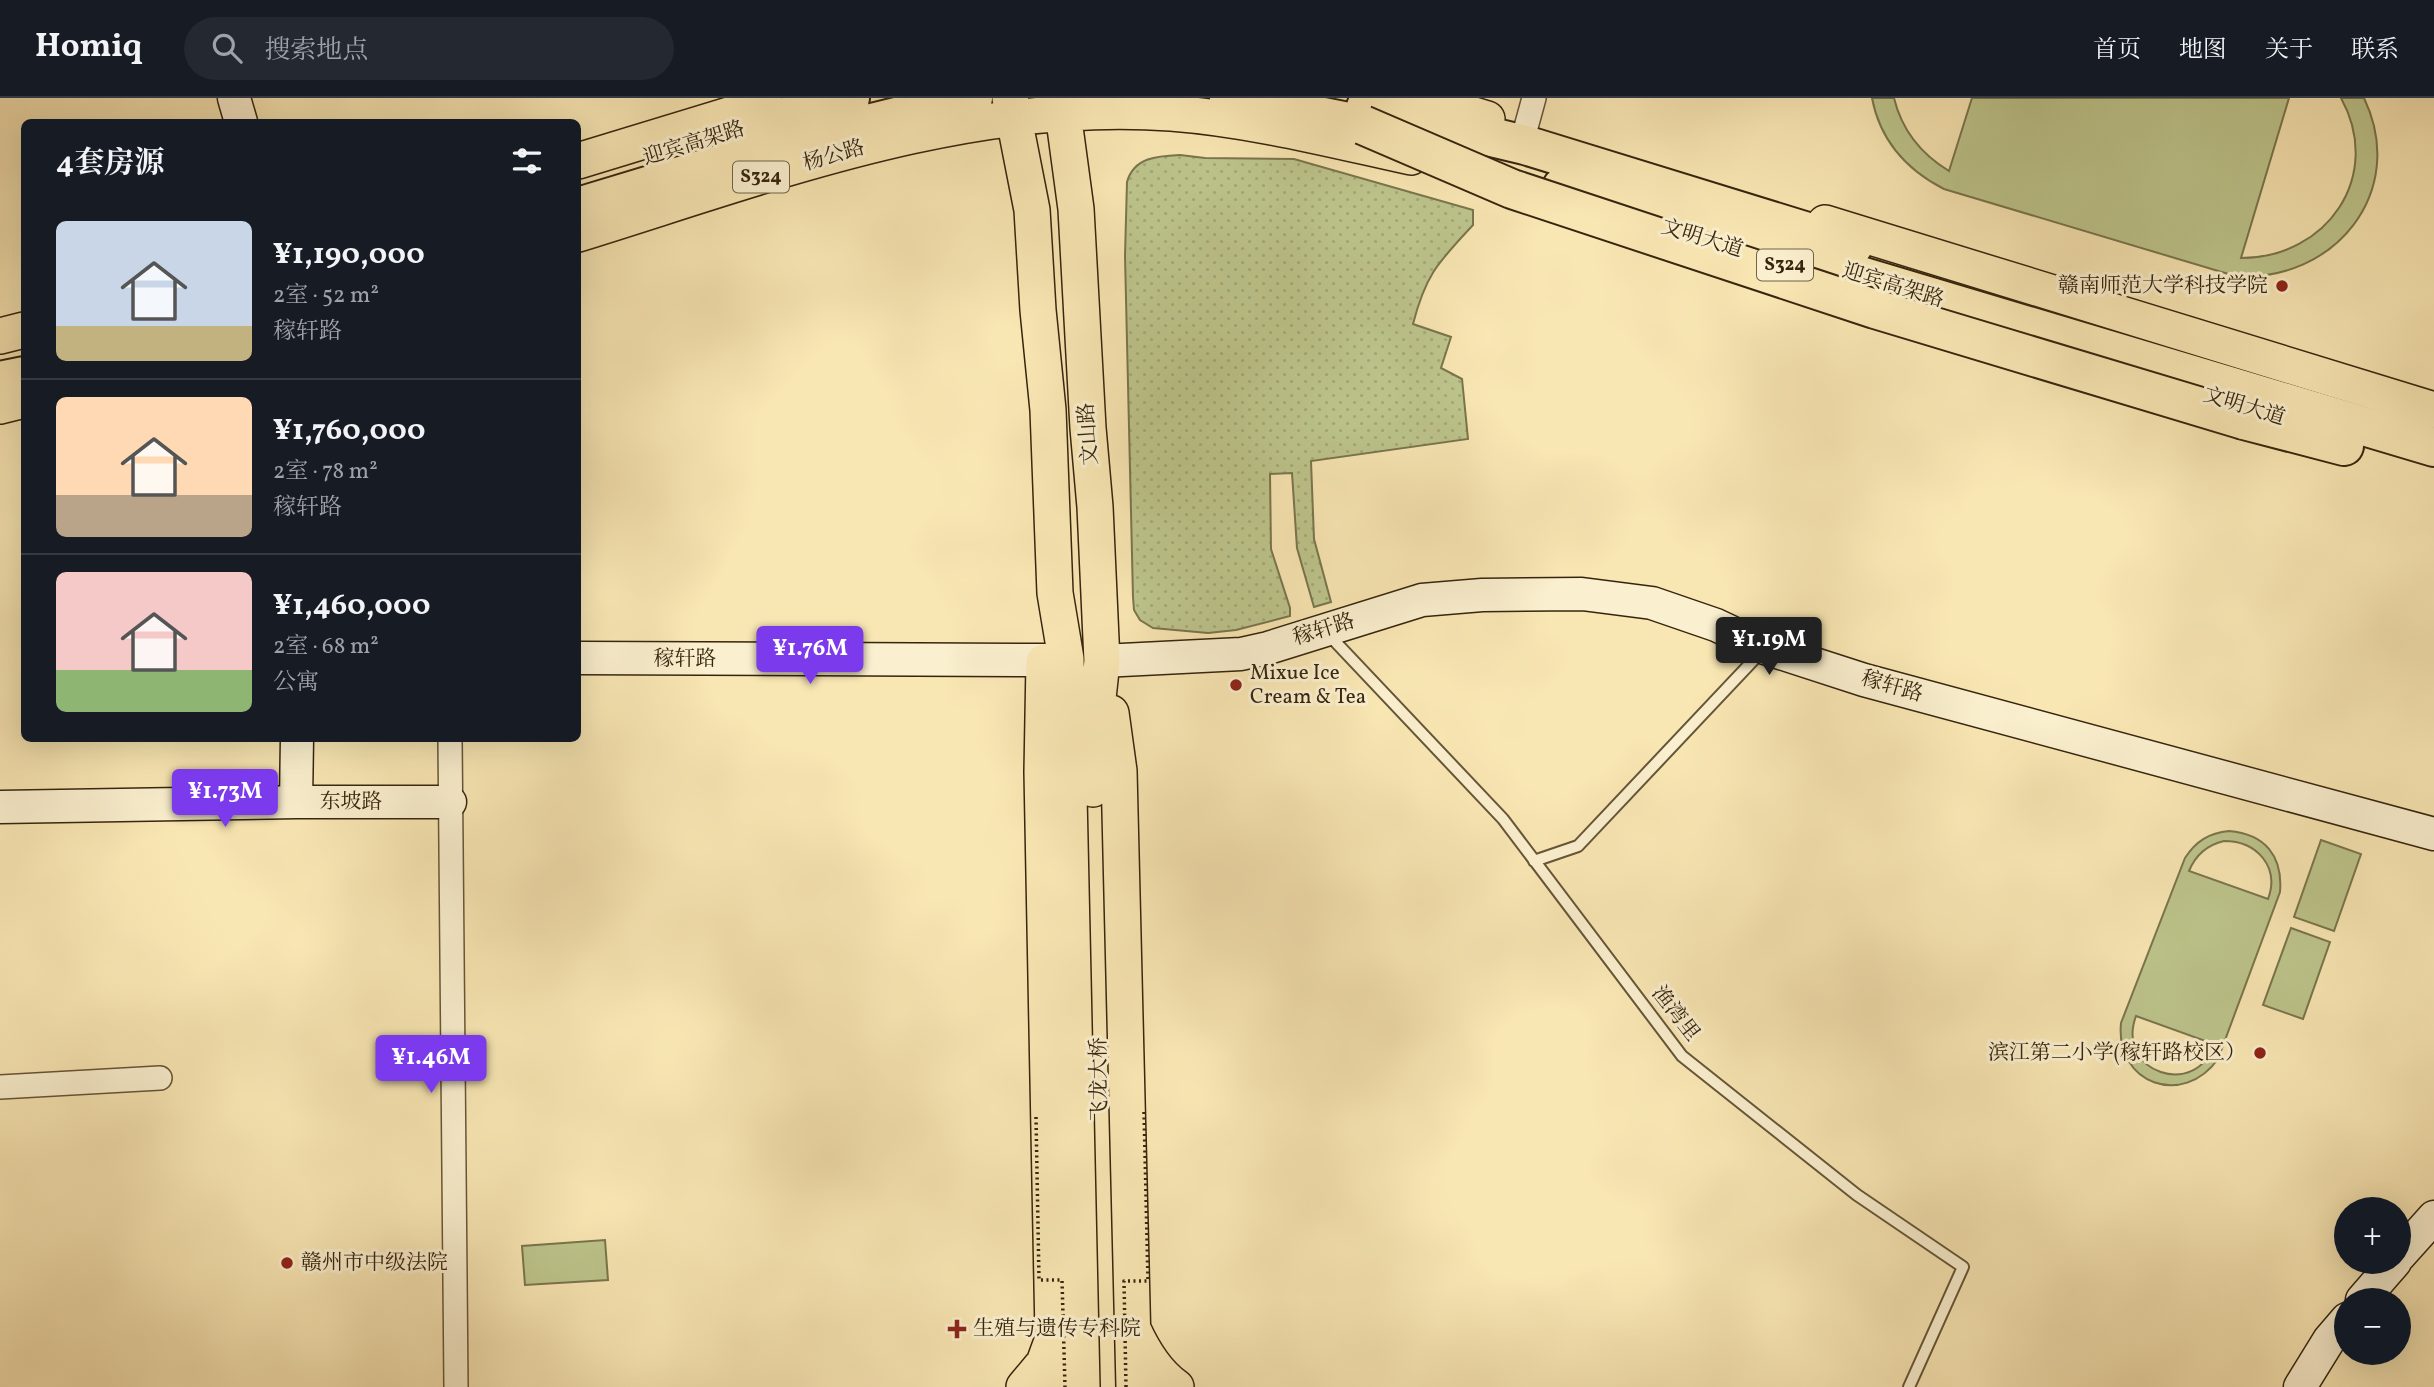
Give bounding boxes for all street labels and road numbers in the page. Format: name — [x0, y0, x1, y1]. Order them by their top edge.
street label: 迎宾高架路 — [640, 115, 748, 173]
street label: 杨公路 — [800, 133, 868, 179]
road number: S324 — [733, 162, 789, 192]
street label: 文明大道 — [1658, 213, 1746, 265]
road number: S324 — [1757, 250, 1813, 280]
street label: 迎宾高架路 — [1839, 257, 1947, 315]
street label: 文明大道 — [2200, 381, 2288, 433]
street label: 文山路 — [1072, 402, 1106, 466]
street label: 稼轩路 — [1290, 607, 1358, 653]
street label: 稼轩路 — [654, 645, 717, 674]
street label: 稼轩路 — [1858, 664, 1926, 710]
street label: 东坡路 — [320, 788, 383, 817]
street label: 渔湾里 — [1644, 980, 1706, 1048]
street label: 飞龙大桥 — [1085, 1037, 1115, 1121]

